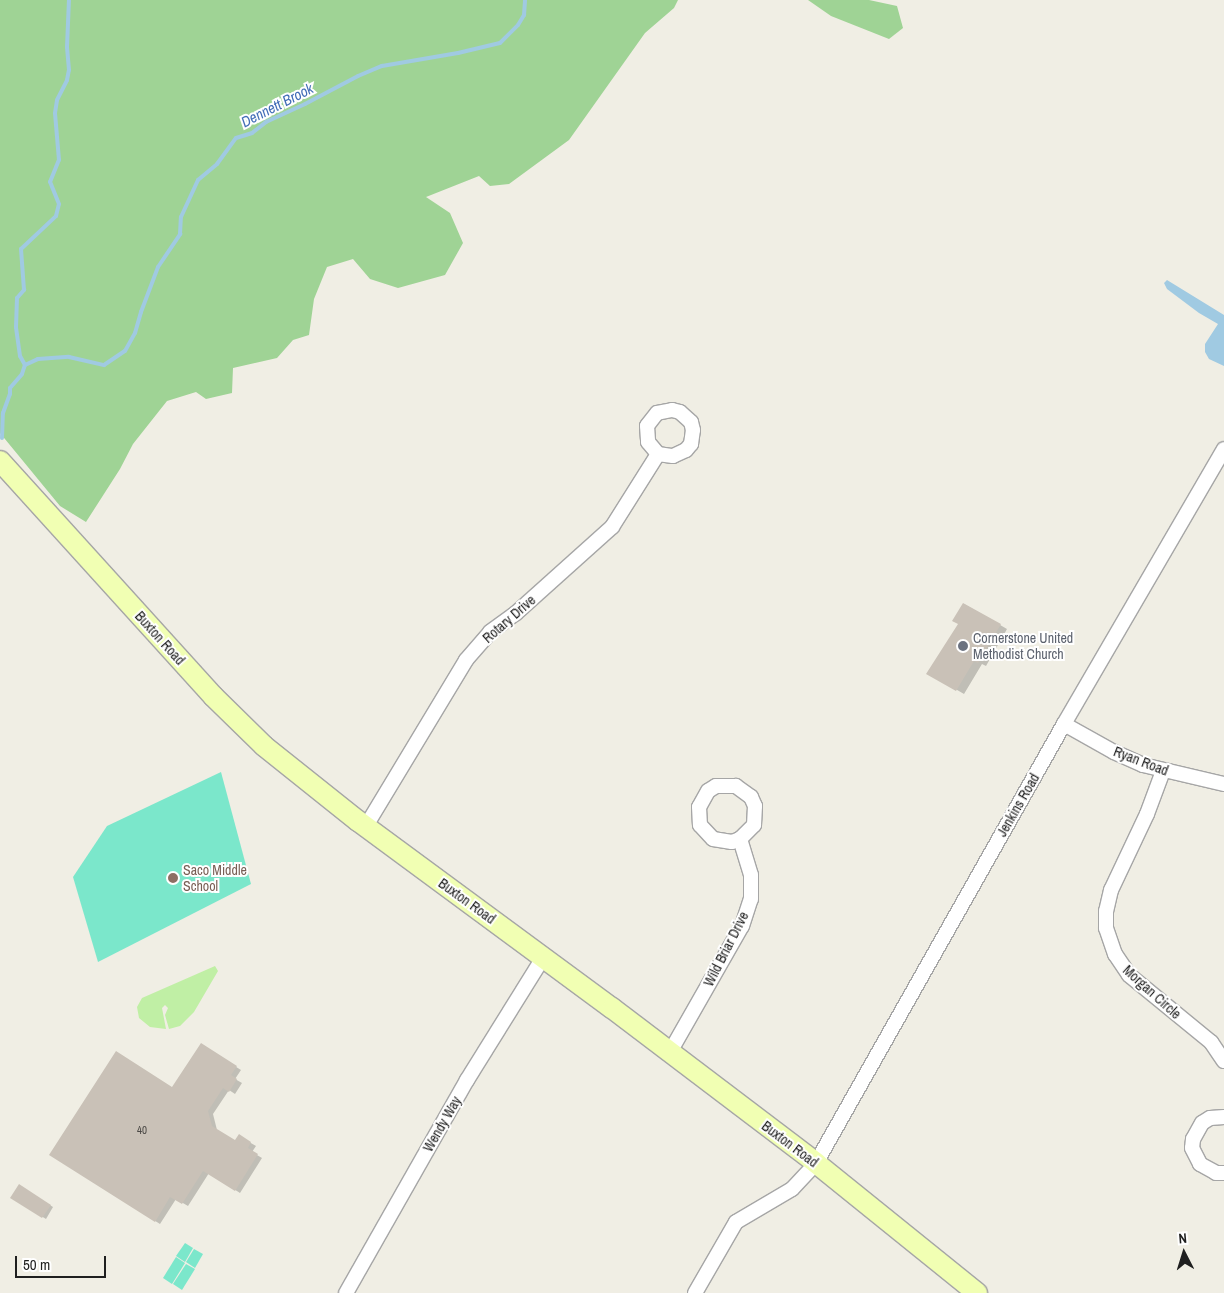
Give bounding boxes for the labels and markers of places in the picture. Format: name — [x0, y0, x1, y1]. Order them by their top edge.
place label: Cornerstone United Methodist Church — [973, 630, 1073, 662]
marker: Cornerstone United Methodist Church — [957, 640, 969, 652]
place label: Saco Middle School — [183, 862, 247, 894]
marker: Saco Middle School — [167, 872, 179, 884]

